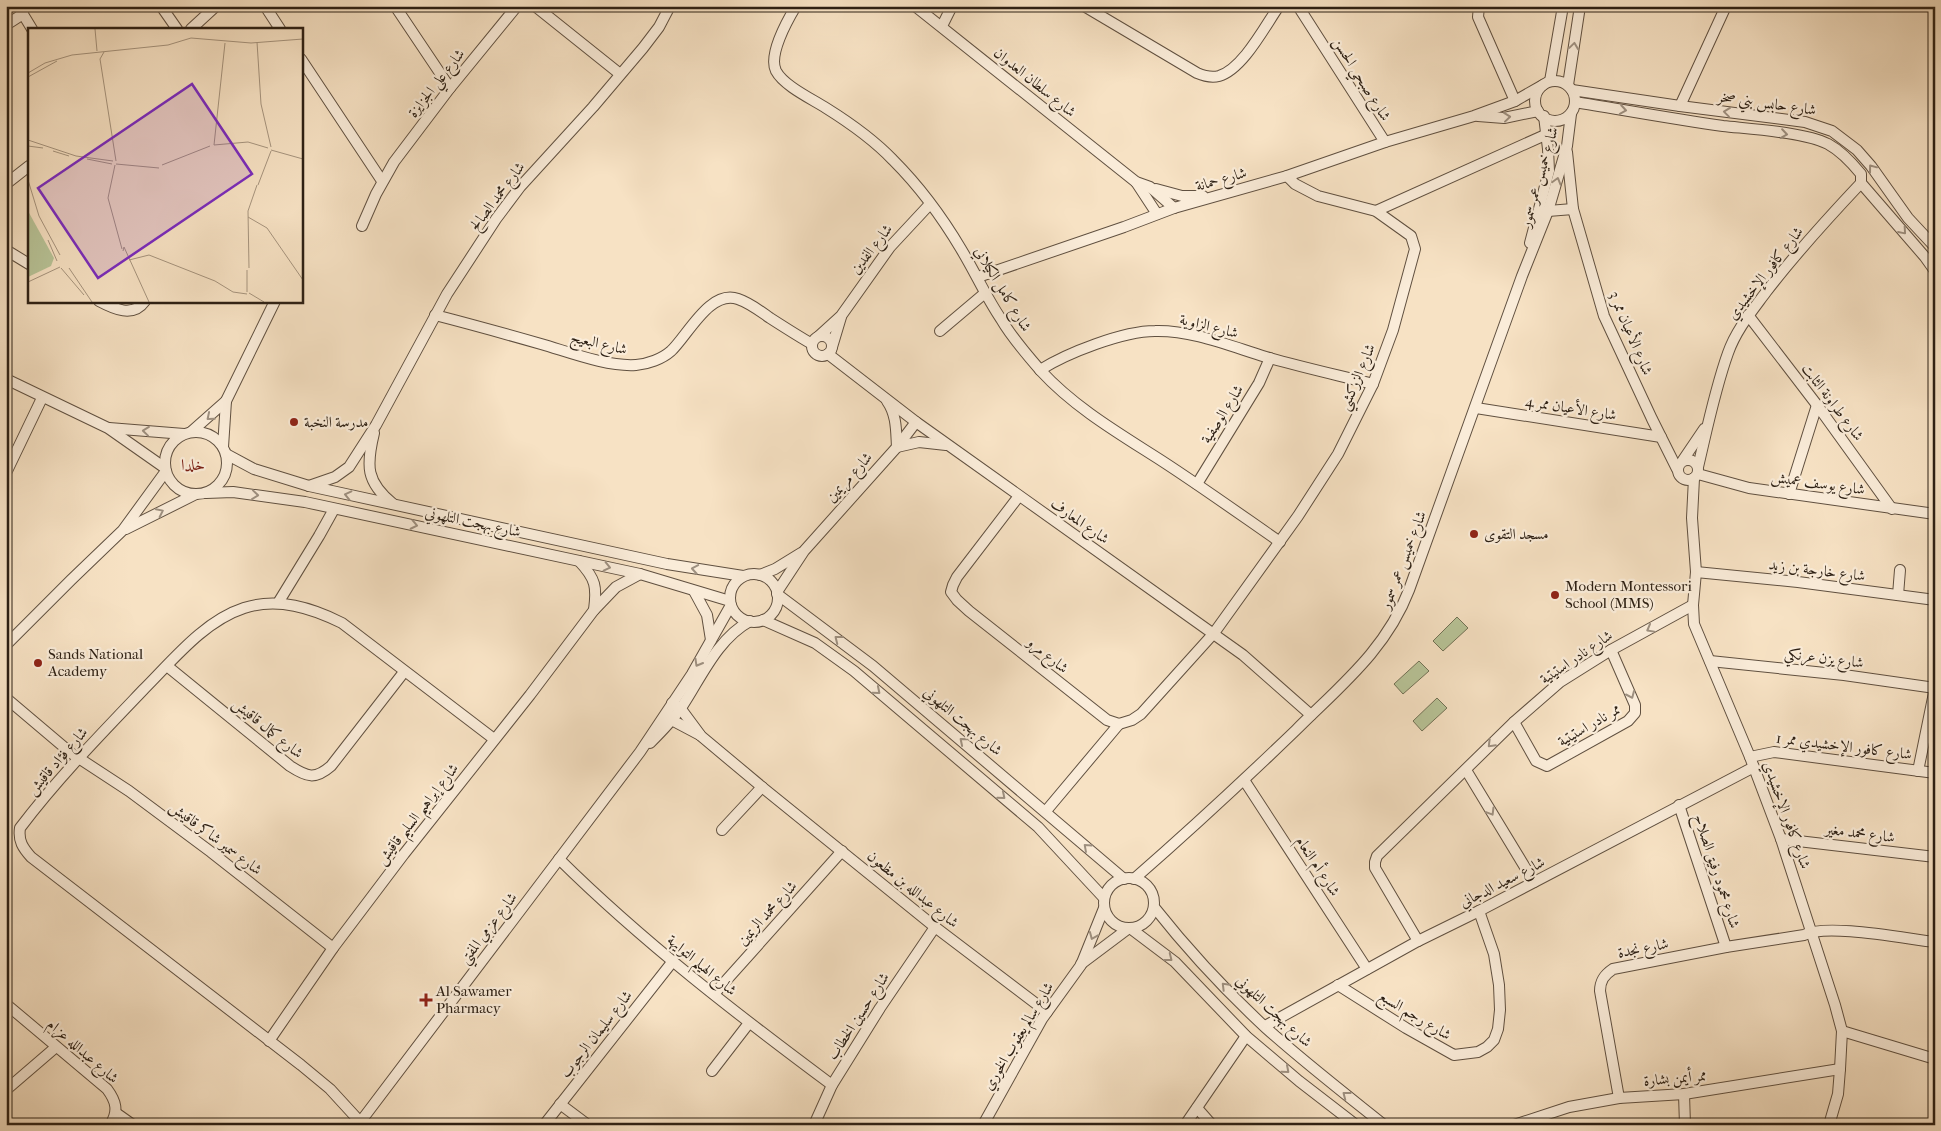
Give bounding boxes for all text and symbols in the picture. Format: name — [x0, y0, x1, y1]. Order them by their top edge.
inset map — [28, 28, 302, 302]
street label: شارع صبحي الحسن — [1325, 34, 1395, 127]
one-way arrow — [1568, 41, 1579, 49]
street label: شارع سلطان العدوان — [988, 43, 1080, 124]
street label: شارع علي الجزايزة — [404, 45, 472, 124]
street label: شارع حابس بني صخر — [1714, 87, 1817, 124]
one-way arrow — [1619, 104, 1628, 114]
one-way arrow — [1722, 107, 1730, 118]
one-way arrow — [1503, 112, 1511, 123]
street label: شارع خميس عمر سمور — [1515, 125, 1566, 232]
one-way arrow — [1780, 128, 1788, 139]
street label: شارع محمد الصالح — [465, 158, 533, 237]
street label: شارع حمانة — [1193, 163, 1250, 199]
one-way arrow — [1869, 164, 1878, 174]
one-way arrow — [1551, 177, 1562, 185]
street label: شارع الفدين — [846, 220, 899, 280]
street label: شارع كافور الإخشيدي — [1723, 223, 1810, 326]
one-way arrow — [1897, 225, 1906, 234]
street label: شارع كامل الكيلاني — [967, 243, 1035, 337]
street label: شارع الأعيان ممر 3 — [1602, 288, 1659, 379]
street label: شارع الزاوية — [1177, 310, 1240, 346]
street label: شارع البعيج — [568, 328, 629, 363]
street label: شارع الزركشي — [1335, 341, 1384, 415]
street label: شارع طراونة الثابت — [1795, 360, 1868, 447]
street label: شارع الوصفية — [1197, 381, 1250, 449]
street label: شارع الأعيان ممر 4 — [1523, 390, 1618, 428]
one-way arrow — [206, 411, 215, 420]
place label: مدرسة النخبة — [304, 413, 368, 431]
marker: مدرسة النخبة — [288, 416, 300, 428]
one-way arrow — [141, 426, 149, 437]
street label: شارع مريمين — [822, 448, 879, 508]
district label: خلدا — [181, 455, 205, 474]
street label: شارع يوسف عميش — [1769, 468, 1866, 502]
one-way arrow — [251, 489, 259, 500]
one-way arrow — [343, 490, 352, 501]
street label: شارع المعارف — [1045, 494, 1113, 551]
street label: شارع بهجت التلهوني — [423, 503, 522, 545]
one-way arrow — [155, 508, 164, 518]
street label: شارع خميس عمر سمور — [1375, 508, 1434, 615]
one-way arrow — [410, 519, 419, 530]
place label: مسجد التقوى — [1484, 525, 1549, 543]
marker: مسجد التقوى — [1468, 528, 1480, 540]
street label: شارع خارجة بن زيد — [1767, 555, 1866, 589]
one-way arrow — [603, 561, 612, 572]
one-way arrow — [690, 565, 699, 575]
place label: Modern Montessori School (MMS) — [1565, 577, 1692, 612]
marker: Modern Montessori School (MMS) — [1549, 589, 1561, 601]
one-way arrow — [1646, 622, 1655, 632]
street label: شارع نادر استيتية — [1536, 626, 1618, 691]
street label: شارع مرو — [1020, 632, 1072, 680]
one-way arrow — [835, 636, 844, 644]
street label: شارع يزن عرنكي — [1783, 644, 1865, 677]
place label: Sands National Academy — [47, 645, 143, 680]
marker: Sands National Academy — [32, 657, 44, 669]
one-way arrow — [695, 657, 705, 666]
street label: شارع بهجت التلهوني — [917, 683, 1006, 762]
one-way arrow — [872, 685, 881, 694]
one-way arrow — [1624, 690, 1635, 699]
street label: شارع كمال قاقيش — [227, 694, 307, 765]
street label: ممر نادر استيتية — [1554, 700, 1624, 751]
street label: شارع فؤاد قاقيش — [23, 723, 94, 801]
street label: شارع كافور الإخشيدي ممر 1 — [1775, 729, 1913, 767]
one-way arrow — [960, 738, 969, 747]
one-way arrow — [1488, 739, 1497, 748]
street label: شارع كافور الإخشيدي — [1755, 759, 1815, 873]
street label: شارع إبراهيم السليم قاقيش — [372, 760, 467, 872]
one-way arrow — [996, 790, 1005, 799]
street label: شارع سمير شاكر قاقيش — [164, 797, 266, 882]
one-way arrow — [1485, 806, 1495, 815]
street label: شارع محمود رفيق الصلاح — [1686, 812, 1744, 931]
street label: شارع محمد مغير — [1822, 820, 1896, 850]
street label: شارع أم النعام — [1289, 831, 1346, 902]
one-way arrow — [1084, 843, 1093, 852]
street label: شارع عبدالله بن مظعون — [861, 847, 962, 934]
street label: شارع سعيد الدجاني — [1456, 853, 1550, 915]
street label: شارع محمد الريمين — [733, 877, 804, 952]
street label: شارع عزمي المفتي — [455, 889, 525, 970]
street label: شارع الهيلم التوايهة — [660, 931, 740, 1004]
one-way arrow — [1088, 931, 1099, 940]
street label: شارع نجدة — [1616, 934, 1671, 966]
one-way arrow — [1163, 952, 1173, 961]
street label: شارع حسين الخطاب — [823, 969, 896, 1065]
street label: شارع بهجت التلهوني — [1230, 971, 1316, 1054]
street label: شارع سالم يعقوب الخوري — [979, 979, 1061, 1095]
place label: Al Sawamer Pharmacy — [435, 982, 512, 1017]
one-way arrow — [1222, 983, 1231, 992]
street label: شارع رجم السبع — [1373, 986, 1455, 1048]
street label: شارع سليمان الرجوب — [556, 987, 639, 1084]
marker: Al Sawamer Pharmacy — [420, 994, 432, 1006]
street label: شارع عبدالله عزام — [41, 1015, 122, 1090]
one-way arrow — [1281, 1064, 1290, 1073]
street label: ممر أيمن بشارة — [1643, 1064, 1707, 1091]
one-way arrow — [1343, 1092, 1352, 1100]

